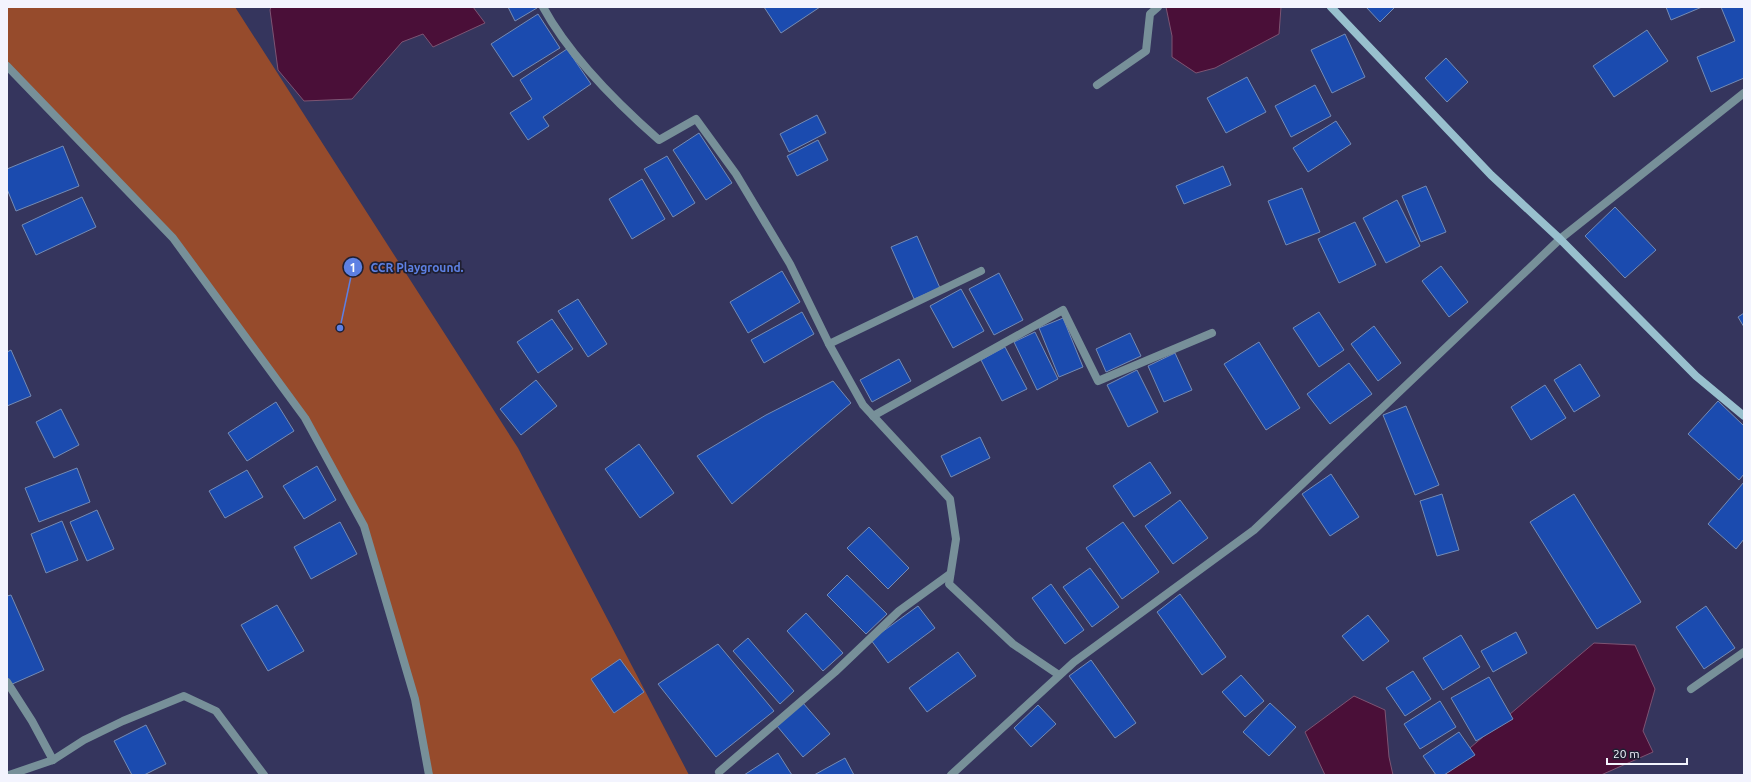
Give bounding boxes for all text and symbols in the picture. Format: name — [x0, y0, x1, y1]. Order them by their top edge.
callout: CCR Playground. — [343, 255, 472, 279]
text: 1 — [350, 261, 356, 274]
text: CCR Playground. — [370, 261, 464, 274]
scale bar — [1607, 740, 1687, 766]
text: 20 m — [1613, 747, 1640, 760]

